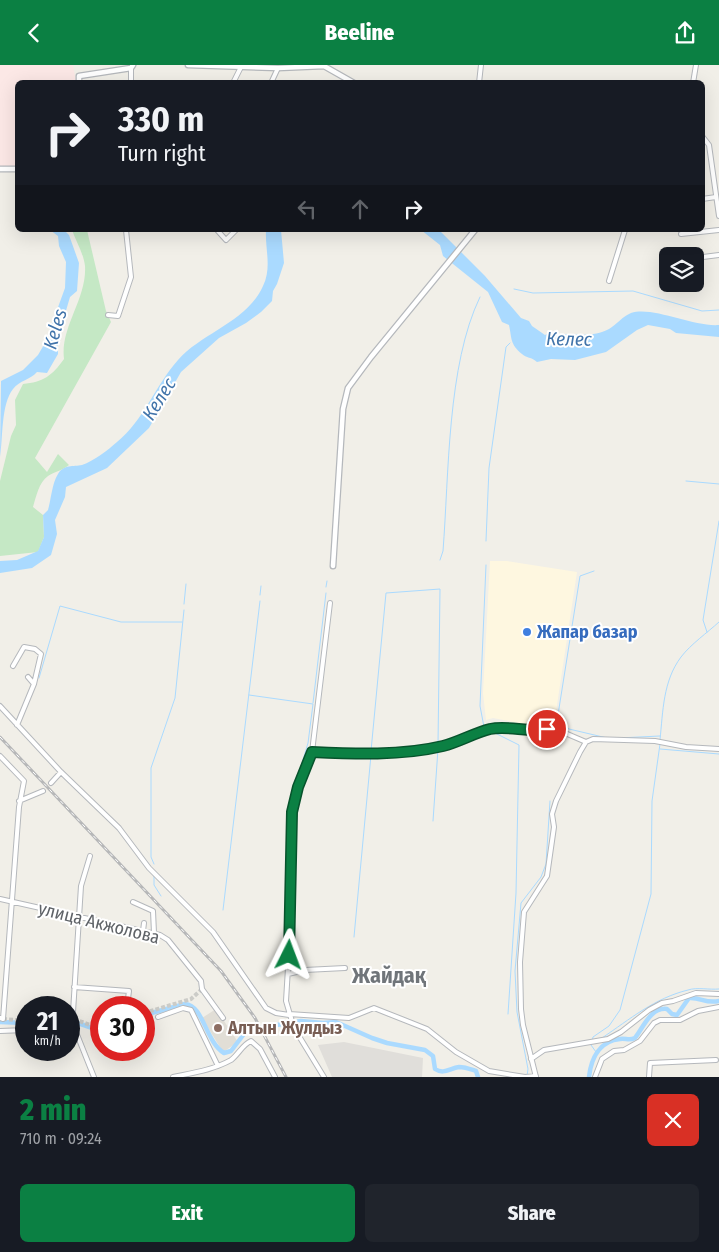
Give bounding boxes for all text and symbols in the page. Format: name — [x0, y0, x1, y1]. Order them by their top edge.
icon: back — [20, 19, 48, 47]
text: Beeline — [325, 19, 394, 46]
icon: share — [671, 19, 699, 47]
text: 330 m — [118, 98, 204, 140]
icon: right — [35, 100, 100, 165]
text: Turn right — [118, 140, 206, 167]
icon: left — [293, 195, 321, 223]
icon: ahead — [346, 195, 374, 223]
icon: right — [399, 195, 427, 223]
map controls — [659, 247, 704, 292]
button: layers — [659, 247, 704, 292]
water label: Keles — [38, 306, 72, 352]
water label: Келес — [546, 327, 593, 351]
water label: Келес — [137, 373, 181, 424]
place label: Жапар базар — [536, 621, 638, 643]
marker: Жапар базар — [521, 626, 533, 638]
pin — [526, 708, 568, 750]
icon: arrive — [533, 715, 561, 743]
street label: улица Акжолова — [36, 897, 162, 949]
position arrow — [262, 928, 314, 980]
district label: Жайдақ — [351, 962, 427, 989]
speed limit sign: 30 — [90, 996, 155, 1061]
text: 21 — [37, 1007, 58, 1037]
place label: Алтын Жулдыз — [227, 1017, 343, 1039]
marker: Алтын Жулдыз — [212, 1022, 224, 1034]
text: km/h — [34, 1034, 61, 1048]
text: 2 min — [20, 1092, 86, 1128]
button: close — [647, 1094, 699, 1146]
text: 710 m · 09:24 — [20, 1129, 102, 1148]
button: Exit — [20, 1184, 355, 1242]
button: Share — [365, 1184, 699, 1242]

